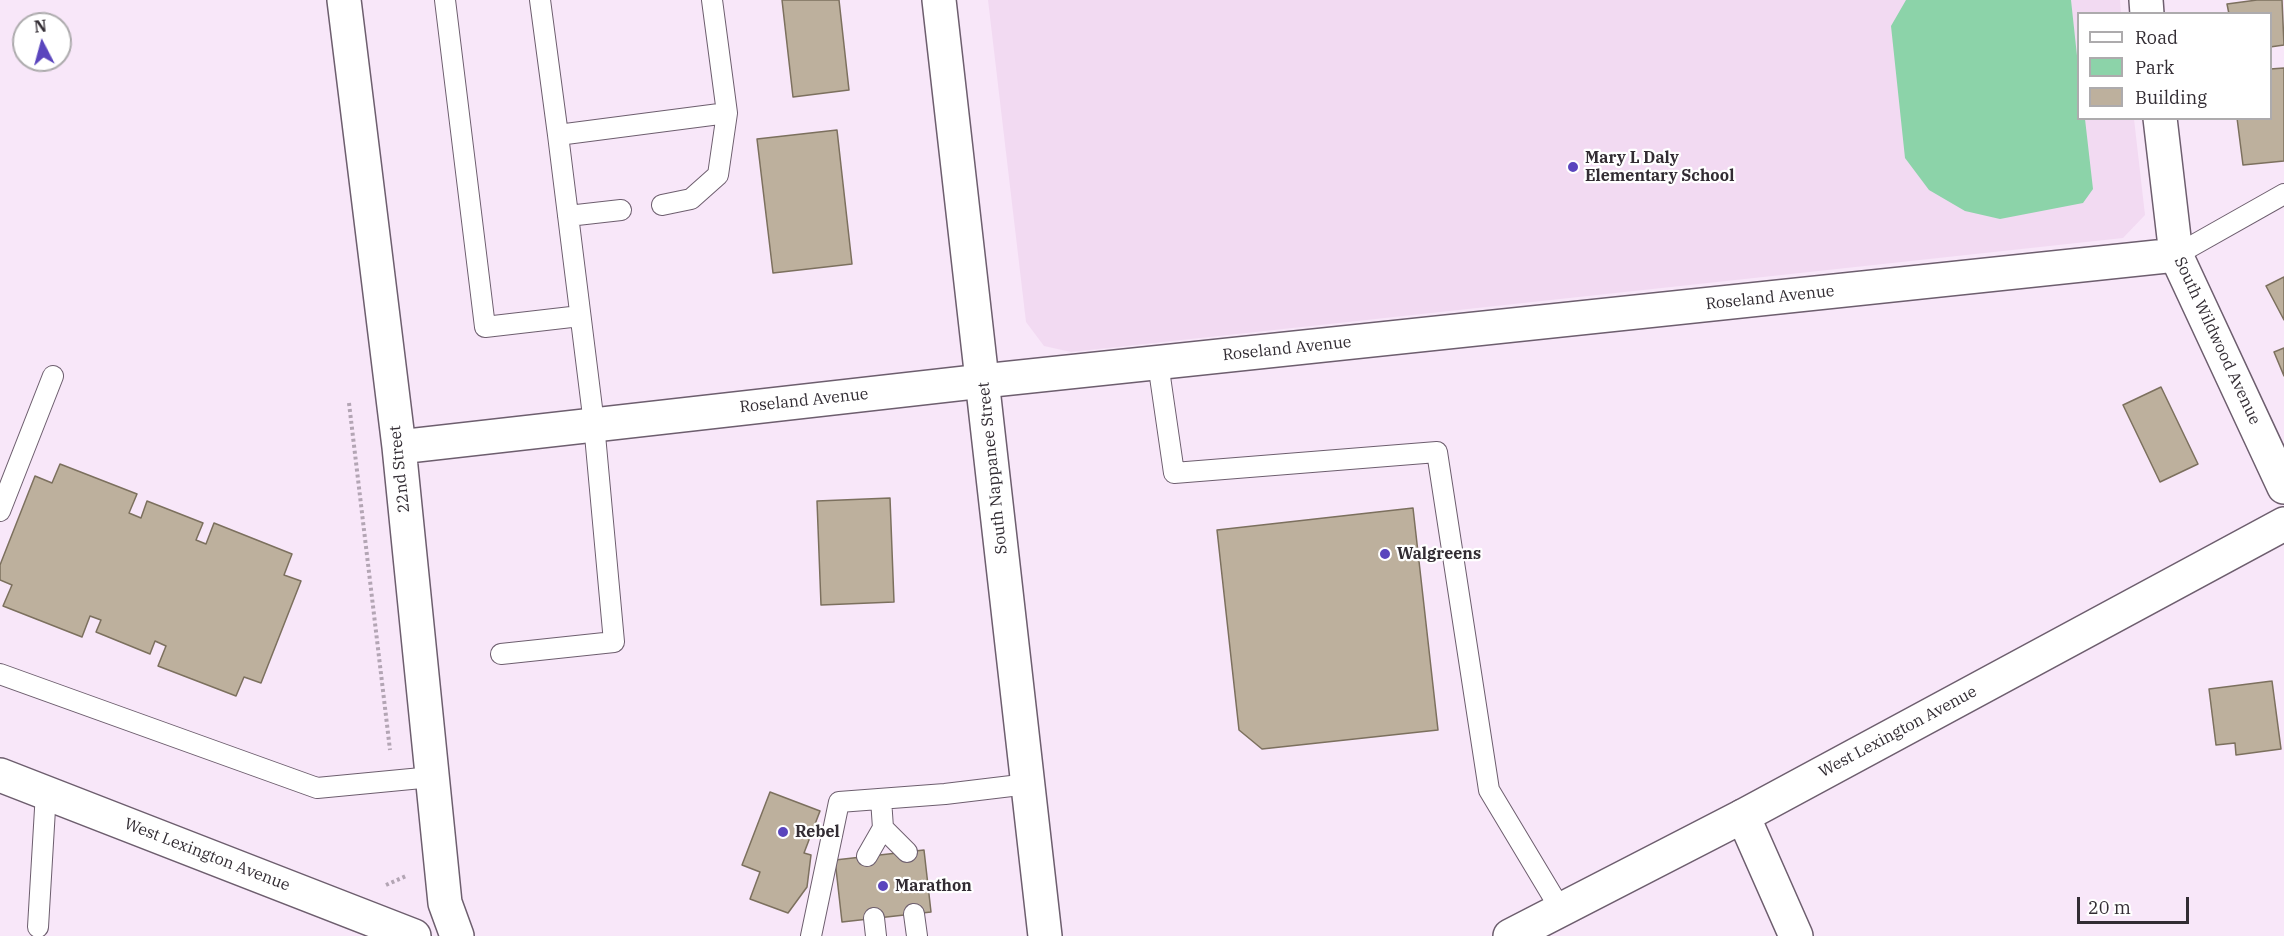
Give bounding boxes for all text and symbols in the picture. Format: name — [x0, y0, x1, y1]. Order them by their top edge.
north arrow — [12, 12, 72, 72]
legend — [2077, 12, 2272, 120]
text: N — [33, 15, 48, 37]
text: Road — [2135, 26, 2178, 49]
text: Park — [2135, 56, 2174, 79]
text: Building — [2135, 86, 2207, 109]
place label: Mary L Daly Elementary School — [1585, 148, 1734, 186]
marker: Mary L Daly Elementary School — [1566, 160, 1580, 174]
street label: South Wildwood Avenue — [2170, 254, 2264, 428]
street label: Roseland Avenue — [1705, 282, 1835, 314]
street label: Roseland Avenue — [1222, 333, 1352, 365]
street label: South Nappanee Street — [974, 381, 1012, 555]
street label: Roseland Avenue — [739, 385, 869, 417]
street label: 22nd Street — [386, 424, 414, 514]
place label: Walgreens — [1397, 544, 1481, 564]
marker: Walgreens — [1378, 547, 1392, 561]
street label: West Lexington Avenue — [1816, 682, 1980, 782]
street label: West Lexington Avenue — [121, 814, 293, 896]
place label: Rebel — [795, 822, 840, 842]
marker: Rebel — [776, 825, 790, 839]
place label: Marathon — [895, 876, 972, 896]
marker: Marathon — [876, 879, 890, 893]
scale bar — [2080, 885, 2192, 923]
text: 20 m — [2088, 896, 2131, 919]

